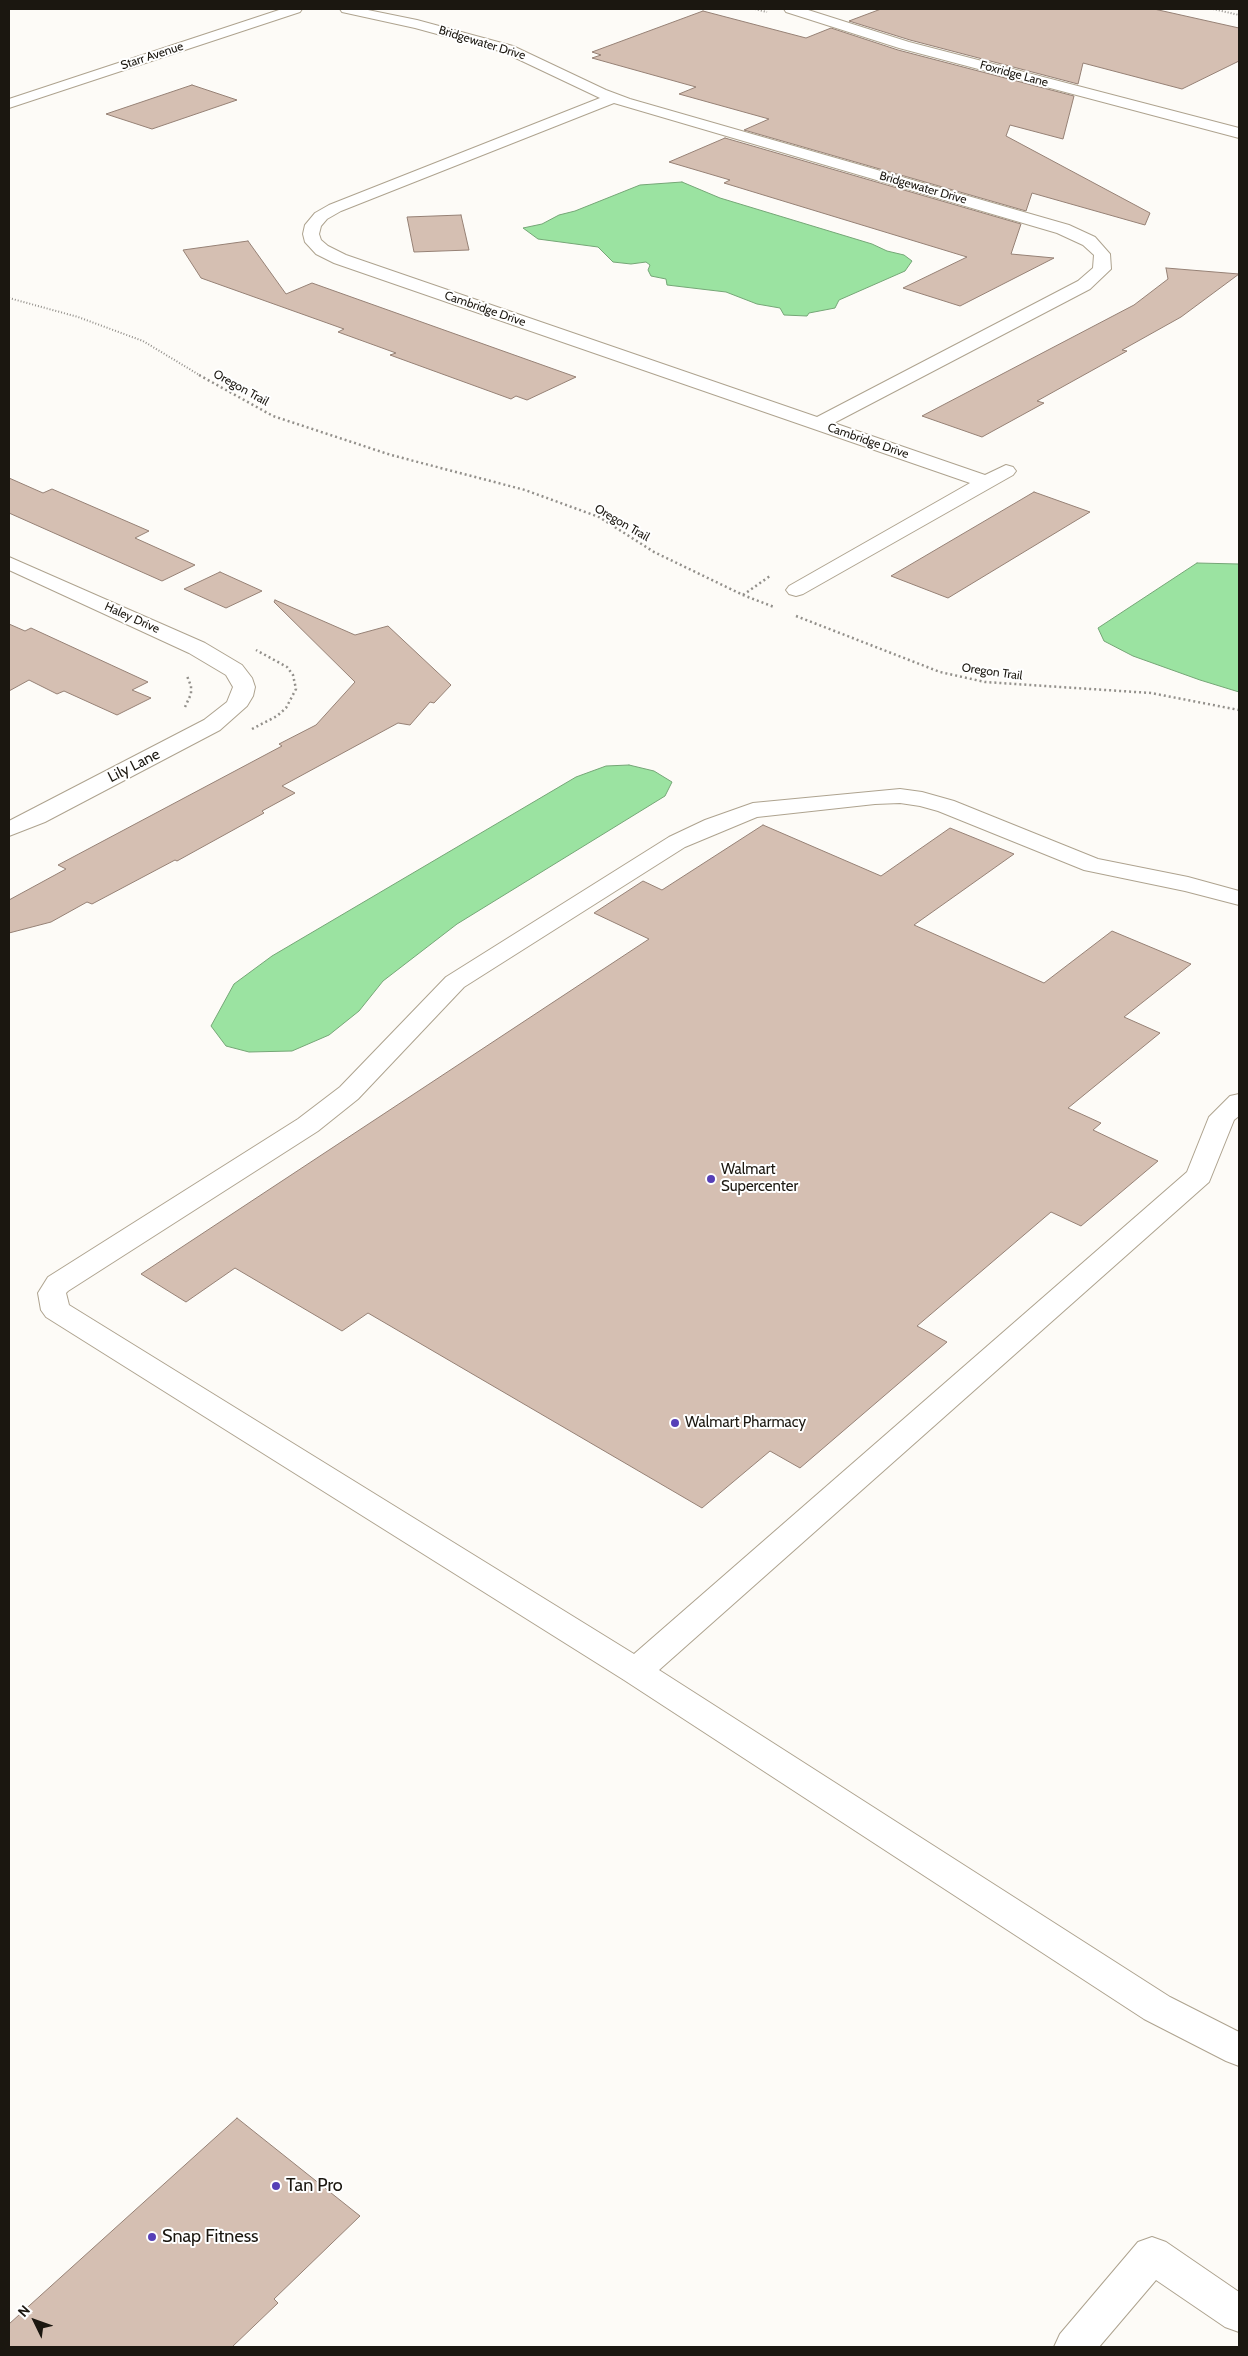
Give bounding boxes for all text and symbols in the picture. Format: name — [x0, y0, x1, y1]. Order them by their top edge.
street label: Bridgewater Drive — [437, 23, 527, 63]
street label: Starr Avenue — [119, 39, 185, 73]
street label: Foxridge Lane — [978, 58, 1050, 90]
street label: Bridgewater Drive — [878, 169, 968, 207]
street label: Cambridge Drive — [442, 288, 528, 330]
street label: Oregon Trail — [211, 367, 271, 409]
street label: Cambridge Drive — [825, 420, 911, 462]
street label: Oregon Trail — [592, 501, 652, 545]
street label: Haley Drive — [102, 599, 162, 637]
street label: Oregon Trail — [961, 661, 1023, 683]
street label: Lily Lane — [105, 745, 163, 787]
place label: Walmart Supercenter — [721, 1161, 798, 1196]
marker: Walmart Supercenter — [705, 1173, 717, 1185]
place label: Walmart Pharmacy — [685, 1414, 806, 1432]
marker: Walmart Pharmacy — [669, 1417, 681, 1429]
place label: Tan Pro — [286, 2175, 343, 2197]
marker: Tan Pro — [270, 2180, 282, 2192]
place label: Snap Fitness — [162, 2226, 259, 2248]
marker: Snap Fitness — [146, 2231, 158, 2243]
north arrow — [10, 2296, 60, 2346]
text: N — [14, 2301, 34, 2321]

